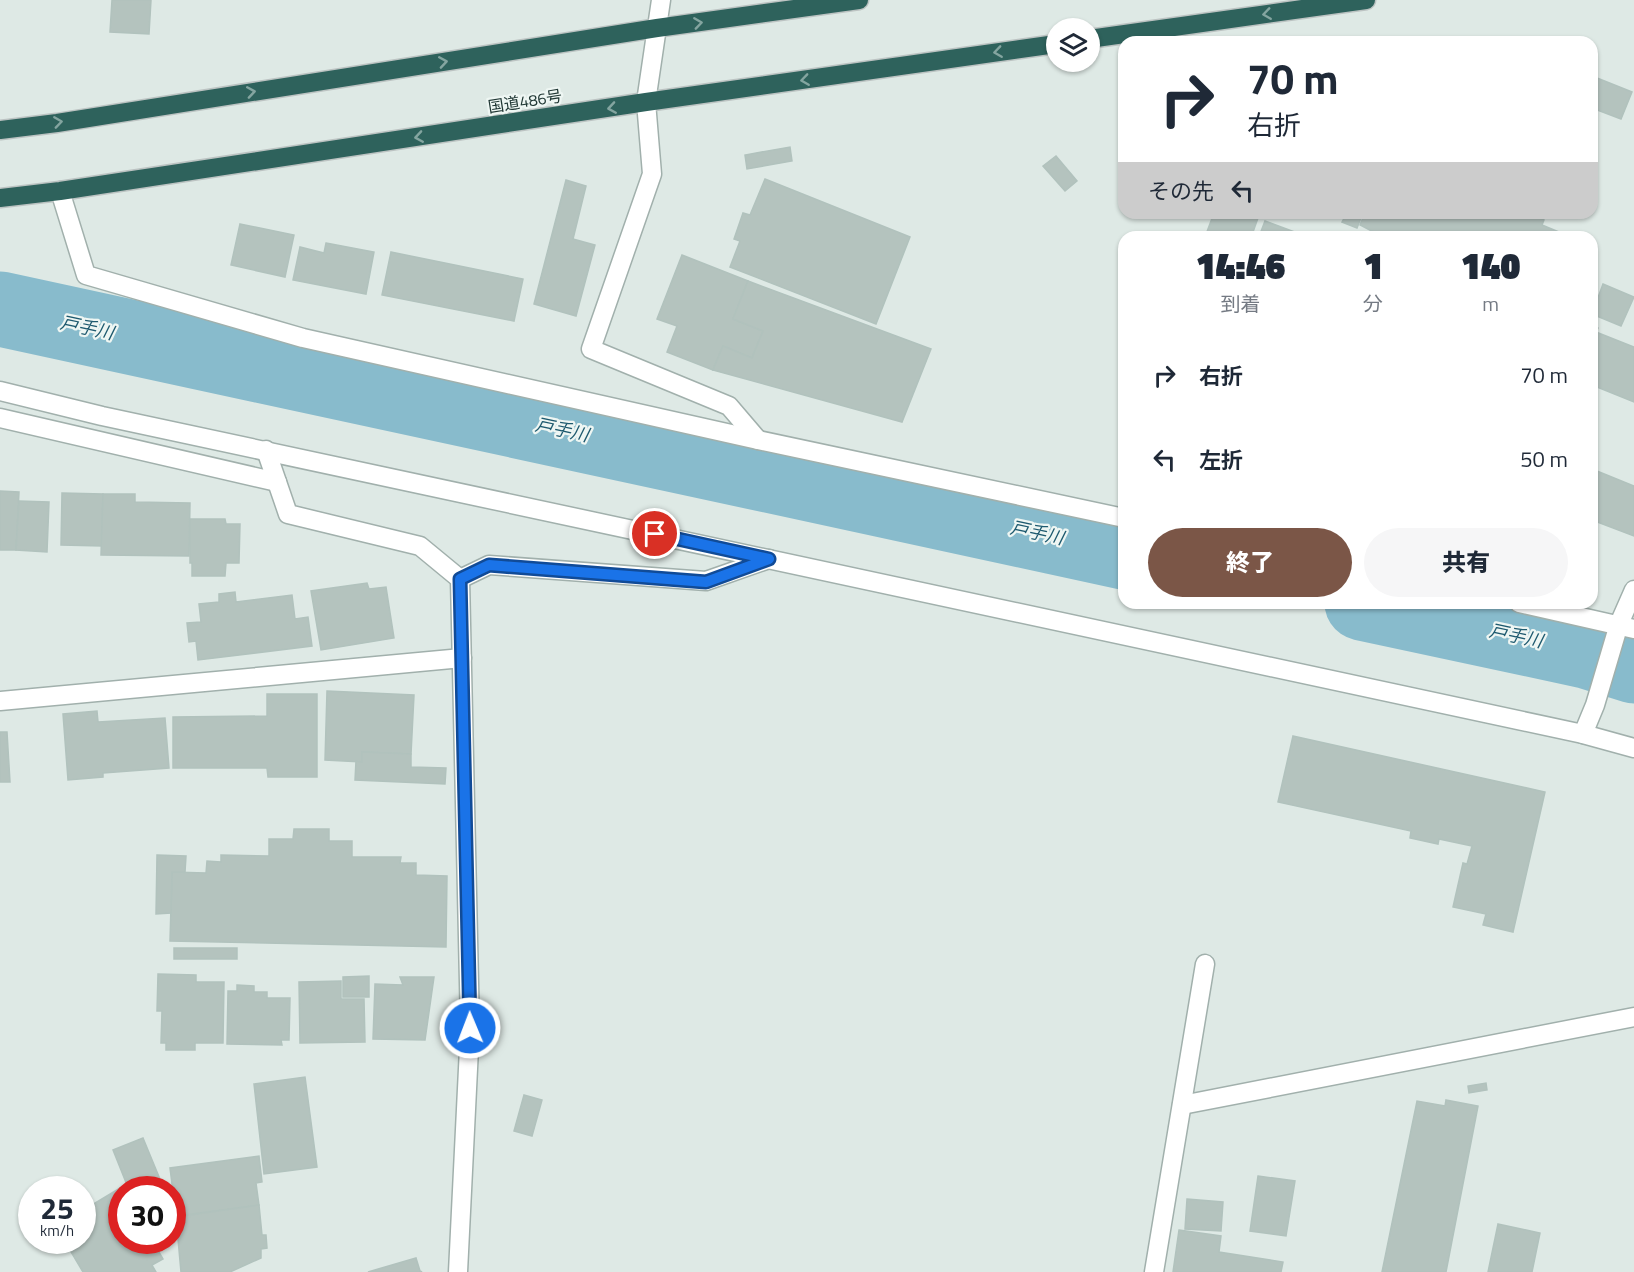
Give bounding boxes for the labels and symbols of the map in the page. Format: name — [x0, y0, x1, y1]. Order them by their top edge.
one-way arrow — [1262, 8, 1272, 20]
one-way arrow — [694, 17, 703, 29]
one-way arrow — [993, 46, 1003, 58]
one-way arrow — [438, 56, 448, 69]
one-way arrow — [800, 73, 810, 85]
street label: 国道486号 — [486, 83, 564, 119]
one-way arrow — [246, 87, 255, 99]
one-way arrow — [607, 101, 617, 113]
one-way arrow — [53, 117, 63, 129]
one-way arrow — [415, 130, 424, 142]
water label: 戸手川 — [58, 309, 118, 347]
water label: 戸手川 — [533, 411, 593, 449]
pin — [629, 508, 680, 559]
water label: 戸手川 — [1008, 514, 1068, 552]
water label: 戸手川 — [1487, 617, 1547, 655]
position arrow — [438, 996, 502, 1060]
speed limit sign: 30 — [108, 1176, 186, 1254]

